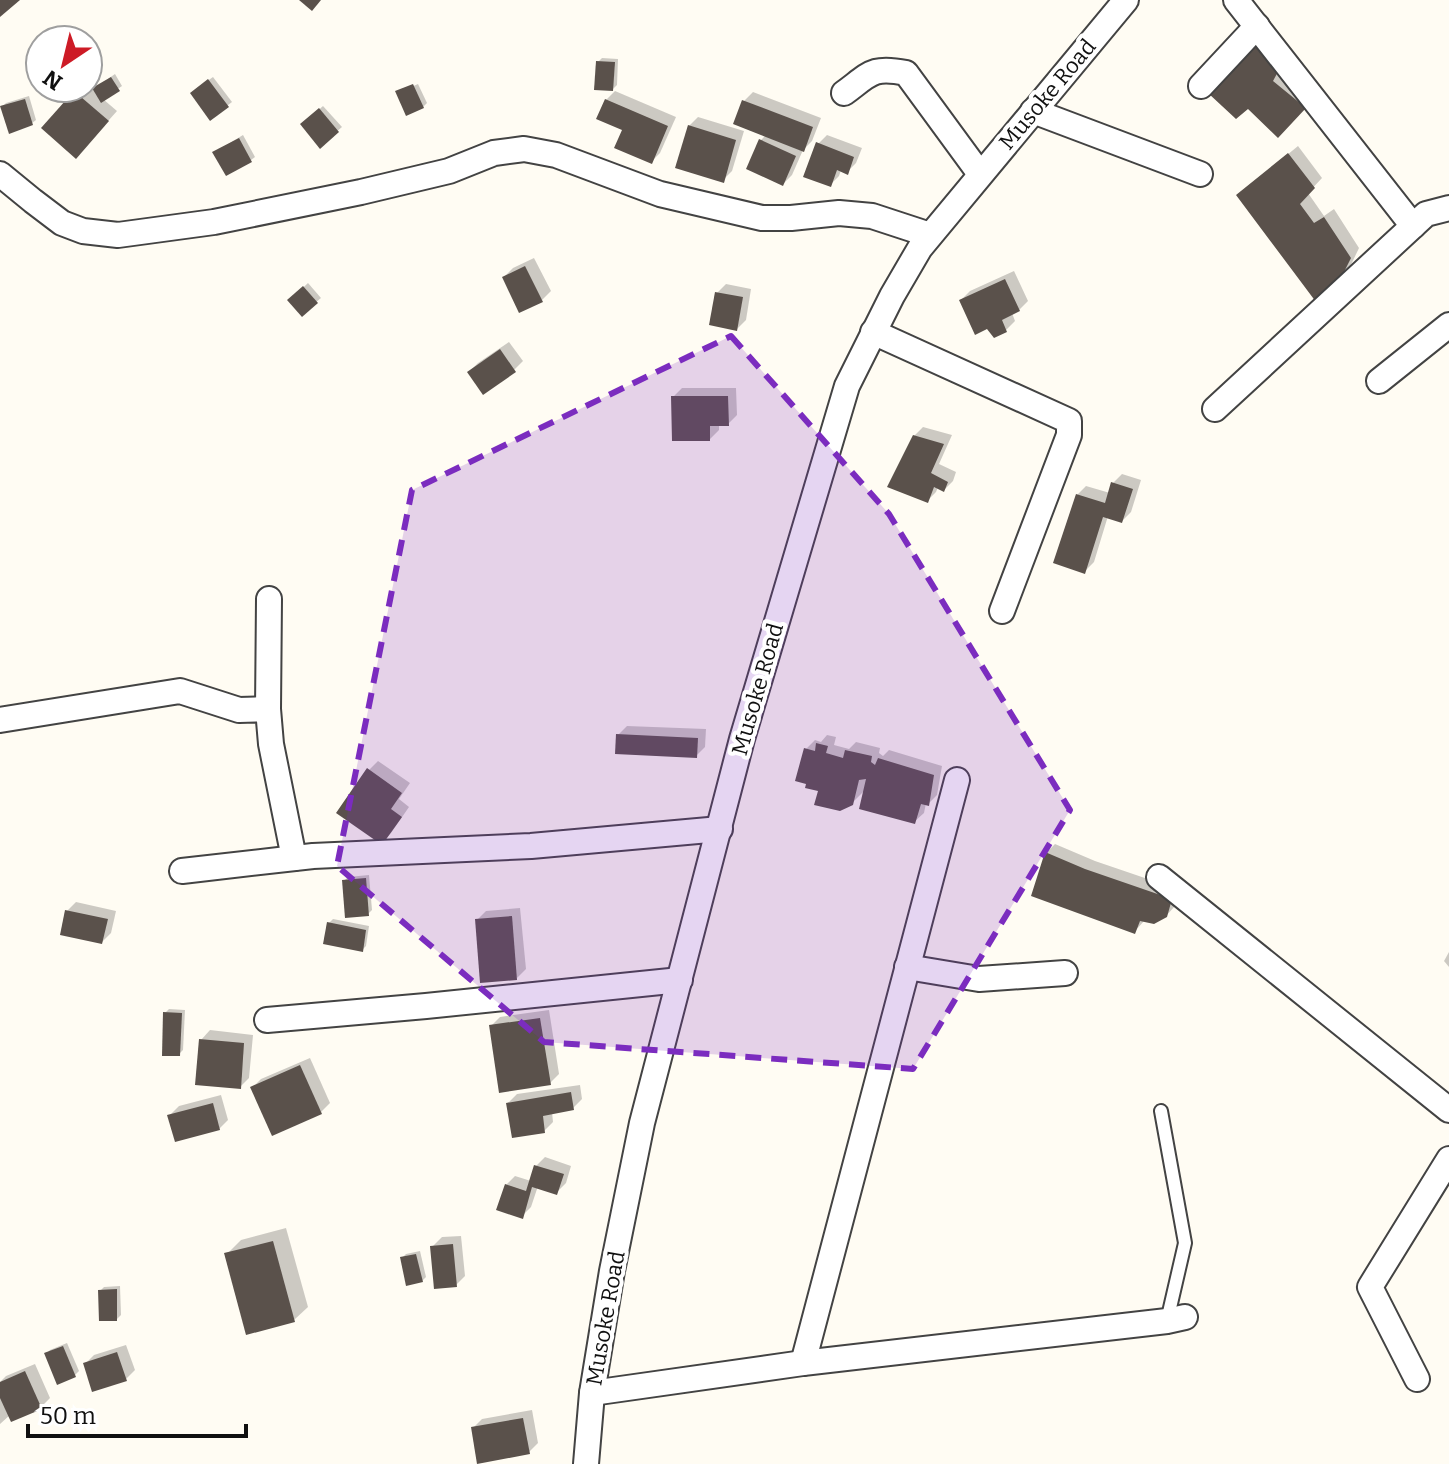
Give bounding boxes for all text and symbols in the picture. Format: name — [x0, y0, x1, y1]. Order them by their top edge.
north arrow — [24, 24, 104, 104]
street label: Musoke Road — [993, 33, 1102, 155]
text: N — [38, 64, 68, 96]
street label: Musoke Road — [726, 620, 789, 758]
street label: Musoke Road — [580, 1249, 631, 1388]
scale bar — [28, 1388, 246, 1438]
text: 50 m — [40, 1402, 96, 1430]

